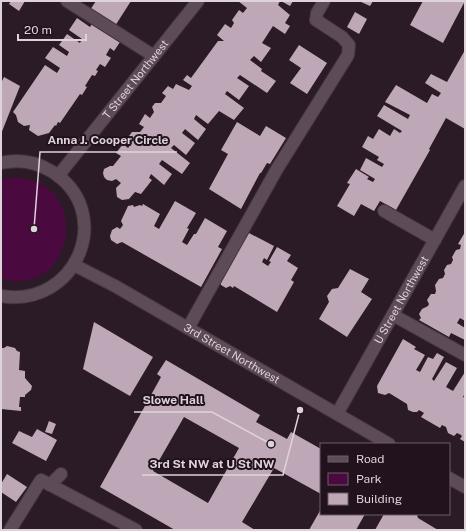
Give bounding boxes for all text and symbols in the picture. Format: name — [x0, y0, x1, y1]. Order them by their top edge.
scale bar — [18, 16, 86, 42]
text: 20 m — [24, 23, 52, 37]
street label: T Street Northwest — [100, 37, 171, 121]
callout: Anna J. Cooper Circle — [40, 128, 177, 152]
text: Anna J. Cooper Circle — [47, 133, 169, 147]
street label: U Street Northwest — [372, 254, 431, 346]
street label: 3rd Street Northwest — [182, 321, 282, 386]
callout: Slowe Hall — [134, 388, 212, 412]
text: Slowe Hall — [142, 393, 204, 407]
legend — [320, 443, 450, 515]
callout: 3rd St NW at U St NW — [142, 451, 283, 475]
text: Road — [356, 452, 384, 466]
text: 3rd St NW at U St NW — [150, 457, 275, 471]
text: Park — [356, 472, 382, 486]
text: Building — [356, 492, 402, 506]

